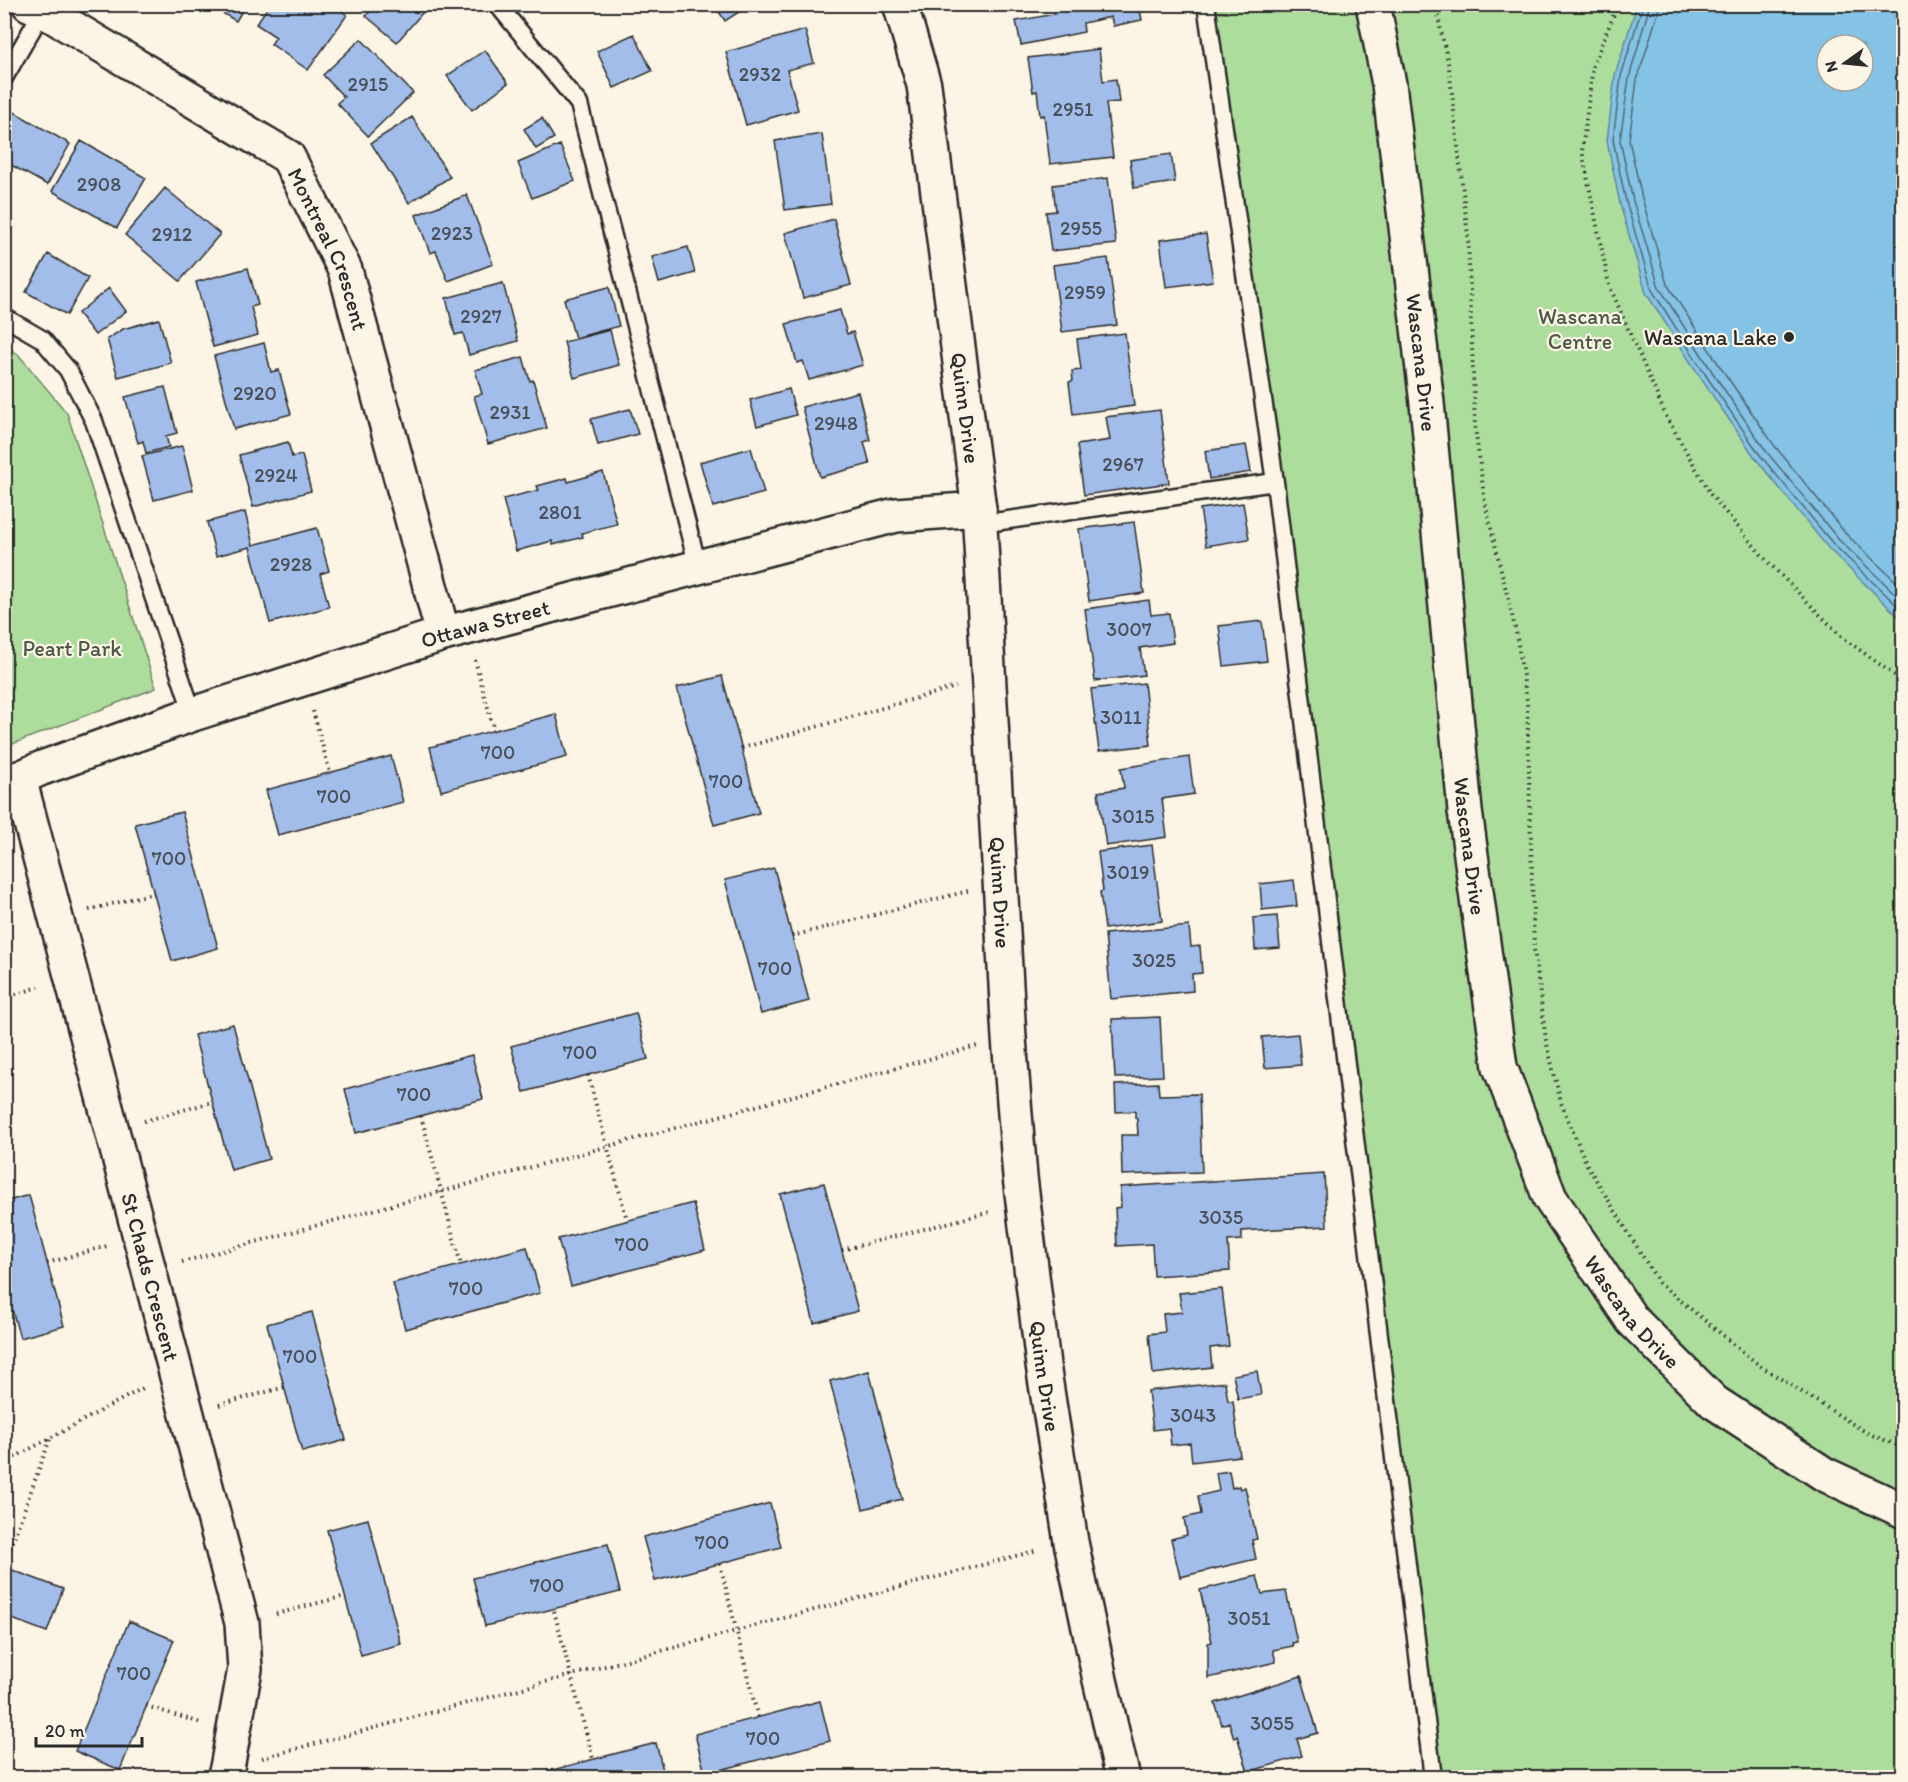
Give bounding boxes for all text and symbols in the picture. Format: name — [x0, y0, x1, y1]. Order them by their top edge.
north arrow — [1815, 33, 1875, 93]
text: N — [1820, 59, 1842, 74]
house number: 2932 — [739, 62, 782, 86]
house number: 2915 — [348, 72, 388, 96]
house number: 2951 — [1053, 97, 1093, 121]
street label: Montreal Crescent — [282, 163, 374, 333]
house number: 2908 — [77, 172, 121, 196]
house number: 2955 — [1060, 216, 1102, 240]
house number: 2923 — [431, 221, 473, 245]
house number: 2912 — [152, 222, 193, 246]
house number: 2959 — [1064, 280, 1106, 304]
street label: Wascana Drive — [1401, 292, 1443, 433]
park label: Wascana Centre — [1538, 303, 1623, 355]
house number: 2927 — [460, 304, 502, 328]
place label: Wascana Lake — [1644, 324, 1777, 351]
marker: Wascana Lake — [1782, 330, 1796, 344]
street label: Quinn Drive — [945, 351, 986, 465]
house number: 2920 — [233, 381, 277, 405]
house number: 2931 — [489, 400, 531, 424]
house number: 2948 — [814, 411, 858, 435]
house number: 2967 — [1102, 452, 1144, 476]
house number: 2924 — [254, 463, 298, 487]
house number: 2801 — [538, 500, 582, 524]
house number: 2928 — [270, 552, 312, 576]
street label: Ottawa Street — [417, 593, 553, 654]
house number: 3007 — [1106, 617, 1152, 641]
park label: Peart Park — [22, 635, 122, 662]
house number: 3011 — [1100, 705, 1142, 729]
house number: 700 — [481, 740, 515, 764]
house number: 700 — [709, 769, 743, 793]
street label: Wascana Drive — [1448, 776, 1493, 917]
house number: 700 — [317, 784, 351, 808]
house number: 3015 — [1112, 804, 1155, 828]
street label: Quinn Drive — [984, 836, 1017, 949]
house number: 700 — [152, 846, 186, 870]
house number: 3019 — [1107, 860, 1149, 884]
house number: 3025 — [1132, 948, 1176, 972]
house number: 700 — [758, 956, 792, 980]
house number: 700 — [563, 1040, 597, 1064]
house number: 700 — [397, 1082, 431, 1106]
street label: St Chads Crescent — [116, 1190, 186, 1364]
house number: 3035 — [1199, 1205, 1243, 1229]
house number: 700 — [615, 1232, 649, 1256]
street label: Wascana Drive — [1579, 1250, 1686, 1374]
house number: 700 — [449, 1276, 483, 1300]
street label: Quinn Drive — [1024, 1319, 1067, 1433]
house number: 700 — [283, 1344, 317, 1368]
house number: 3043 — [1170, 1403, 1216, 1427]
house number: 700 — [695, 1530, 729, 1554]
house number: 700 — [530, 1573, 564, 1597]
house number: 3051 — [1228, 1606, 1271, 1630]
house number: 700 — [117, 1661, 151, 1685]
scale bar — [36, 1710, 142, 1748]
house number: 3055 — [1250, 1711, 1294, 1735]
text: 20 m — [45, 1720, 85, 1742]
house number: 700 — [746, 1726, 780, 1750]

